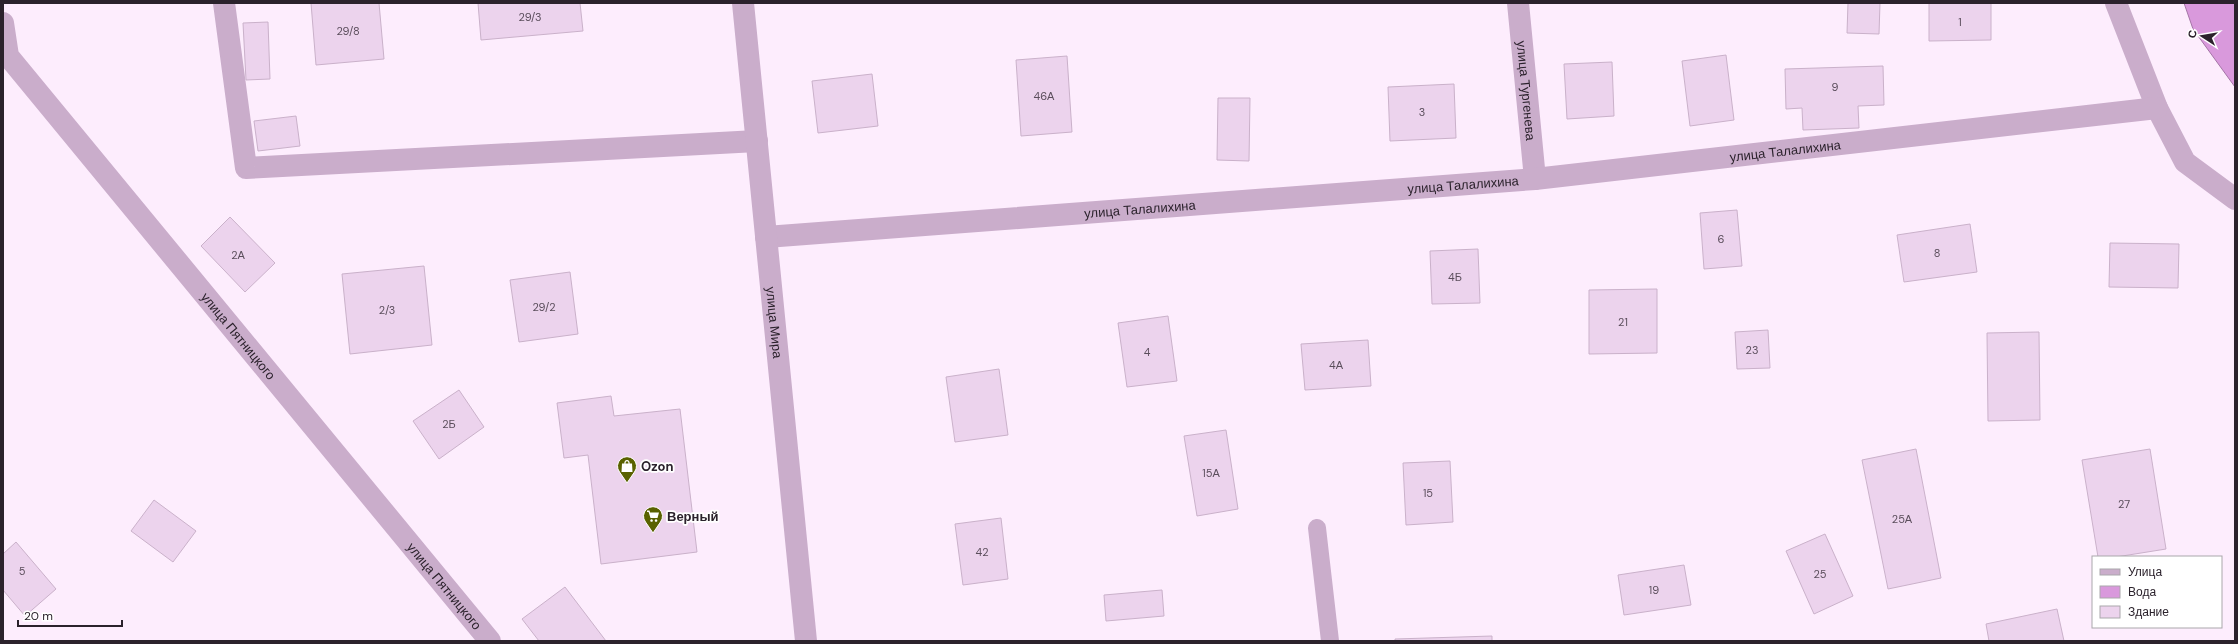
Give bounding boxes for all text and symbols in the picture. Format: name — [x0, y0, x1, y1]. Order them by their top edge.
house number: 29/3 — [519, 10, 541, 24]
house number: 1 — [1958, 15, 1962, 29]
north arrow — [2182, 16, 2222, 56]
house number: 29/8 — [336, 24, 360, 38]
text: С — [2185, 29, 2200, 39]
street label: улица Тургенева — [1513, 40, 1540, 142]
house number: 9 — [1832, 80, 1839, 94]
house number: 46А — [1034, 89, 1055, 103]
house number: 3 — [1419, 105, 1425, 119]
street label: улица Талалихина — [1729, 136, 1842, 165]
street label: улица Талалихина — [1407, 172, 1520, 197]
street label: улица Талалихина — [1084, 196, 1197, 221]
house number: 6 — [1718, 232, 1725, 246]
house number: 8 — [1934, 246, 1940, 260]
house number: 2А — [231, 248, 245, 262]
house number: 4Б — [1448, 270, 1462, 284]
street label: улица Мира — [763, 286, 787, 360]
street label: улица Пятницкого — [198, 289, 280, 383]
house number: 29/2 — [532, 300, 556, 314]
house number: 2/3 — [379, 303, 395, 317]
house number: 21 — [1618, 315, 1628, 329]
house number: 23 — [1746, 343, 1758, 357]
house number: 4 — [1144, 345, 1151, 359]
house number: 4А — [1329, 358, 1344, 372]
house number: 2Б — [442, 417, 456, 431]
shop icon: Ozon — [616, 455, 638, 483]
place label: Ozon — [641, 458, 674, 475]
house number: 15А — [1202, 466, 1220, 480]
house number: 15 — [1423, 486, 1433, 500]
house number: 27 — [2118, 497, 2130, 511]
supermarket icon: Верный — [642, 505, 664, 533]
place label: Верный — [667, 508, 719, 525]
house number: 25А — [1892, 512, 1913, 526]
street label: улица Пятницкого — [404, 539, 486, 633]
house number: 42 — [975, 545, 989, 559]
legend — [2092, 556, 2222, 628]
house number: 5 — [19, 564, 26, 578]
text: Улица — [2128, 564, 2162, 580]
house number: 25 — [1813, 567, 1827, 581]
house number: 19 — [1649, 583, 1659, 597]
text: Вода — [2128, 584, 2156, 600]
scale bar — [18, 602, 122, 628]
text: Здание — [2128, 604, 2169, 620]
text: 20 m — [24, 608, 53, 624]

